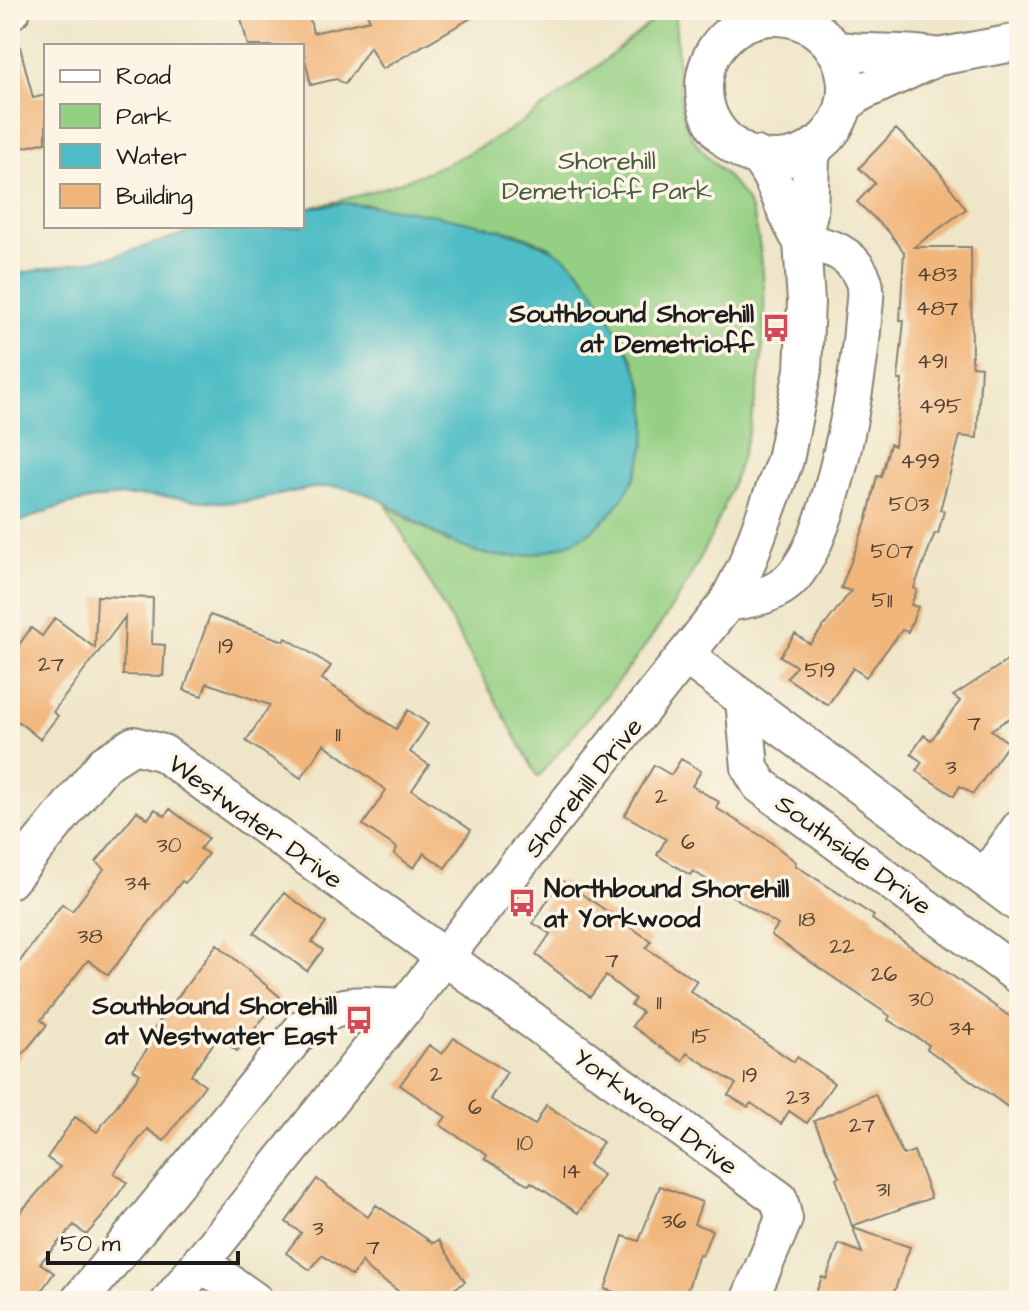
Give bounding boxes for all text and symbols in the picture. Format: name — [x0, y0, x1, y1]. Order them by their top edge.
legend — [44, 44, 304, 228]
text: Road — [116, 60, 171, 94]
text: Park — [116, 100, 172, 134]
text: Water — [116, 140, 187, 174]
park label: Shorehill Demetrioff Park — [502, 143, 712, 209]
text: Building — [116, 180, 193, 215]
house number: 483 — [917, 259, 957, 290]
house number: 487 — [916, 293, 959, 324]
place label: Southbound Shorehill at Demetrioff — [508, 296, 755, 362]
bus stop icon: Southbound Shorehill at Demetrioff — [761, 313, 791, 343]
house number: 491 — [917, 346, 947, 377]
house number: 495 — [918, 391, 962, 422]
house number: 499 — [900, 446, 940, 477]
house number: 503 — [889, 489, 929, 520]
house number: 507 — [871, 536, 914, 567]
house number: 511 — [871, 585, 893, 616]
house number: 19 — [218, 631, 234, 662]
house number: 27 — [38, 649, 65, 680]
house number: 519 — [805, 655, 835, 686]
house number: 7 — [967, 708, 981, 739]
street label: Shorehill Drive — [516, 710, 651, 865]
house number: 11 — [335, 719, 341, 750]
street label: Westwater Drive — [161, 746, 350, 898]
house number: 3 — [945, 752, 957, 783]
house number: 2 — [655, 781, 668, 812]
street label: Southside Drive — [768, 786, 939, 924]
house number: 6 — [681, 827, 695, 858]
house number: 30 — [156, 830, 182, 861]
house number: 34 — [125, 868, 151, 899]
place label: Northbound Shorehill at Yorkwood — [543, 871, 789, 937]
bus stop icon: Northbound Shorehill at Yorkwood — [507, 888, 537, 918]
house number: 18 — [798, 904, 816, 935]
house number: 38 — [77, 921, 103, 952]
house number: 22 — [829, 931, 855, 962]
house number: 7 — [605, 945, 619, 976]
house number: 26 — [871, 959, 897, 990]
house number: 30 — [908, 984, 934, 1015]
house number: 11 — [656, 987, 662, 1018]
place label: Southbound Shorehill at Westwater East — [91, 988, 337, 1054]
bus stop icon: Southbound Shorehill at Westwater East — [344, 1005, 374, 1035]
house number: 34 — [949, 1013, 975, 1044]
house number: 15 — [692, 1021, 711, 1052]
street label: Yorkwood Drive — [566, 1040, 745, 1184]
house number: 2 — [430, 1059, 443, 1090]
house number: 19 — [742, 1060, 758, 1091]
house number: 23 — [786, 1082, 810, 1113]
house number: 6 — [468, 1092, 482, 1123]
house number: 27 — [849, 1110, 876, 1141]
house number: 10 — [517, 1128, 533, 1159]
house number: 14 — [563, 1156, 581, 1187]
house number: 31 — [876, 1174, 890, 1205]
house number: 36 — [662, 1206, 687, 1237]
house number: 3 — [312, 1213, 324, 1244]
scale bar — [48, 1215, 238, 1265]
text: 50 m — [60, 1227, 121, 1261]
house number: 7 — [366, 1232, 380, 1263]

